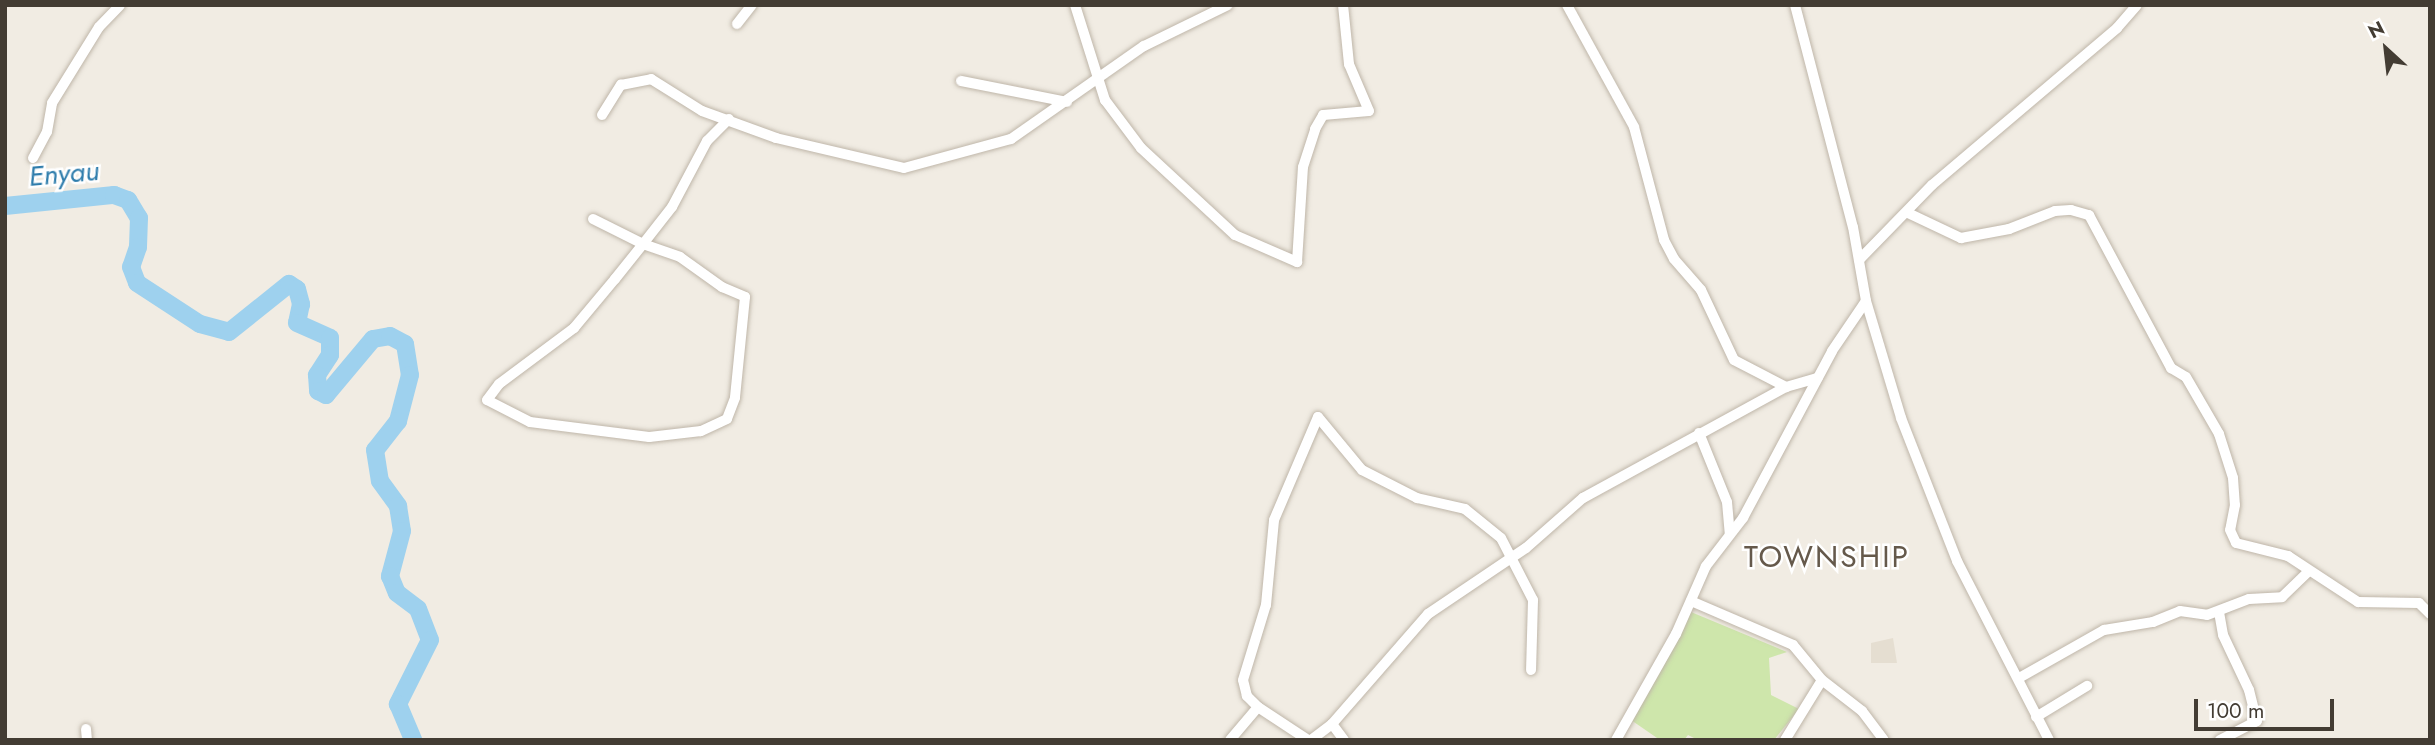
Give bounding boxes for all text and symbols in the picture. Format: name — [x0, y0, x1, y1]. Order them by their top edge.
north arrow — [2351, 14, 2421, 84]
text: N — [2363, 14, 2389, 45]
water label: Enyau — [27, 154, 101, 194]
district label: TOWNSHIP — [1745, 539, 1909, 575]
scale bar — [2197, 686, 2337, 730]
text: 100 m — [2207, 696, 2264, 726]

